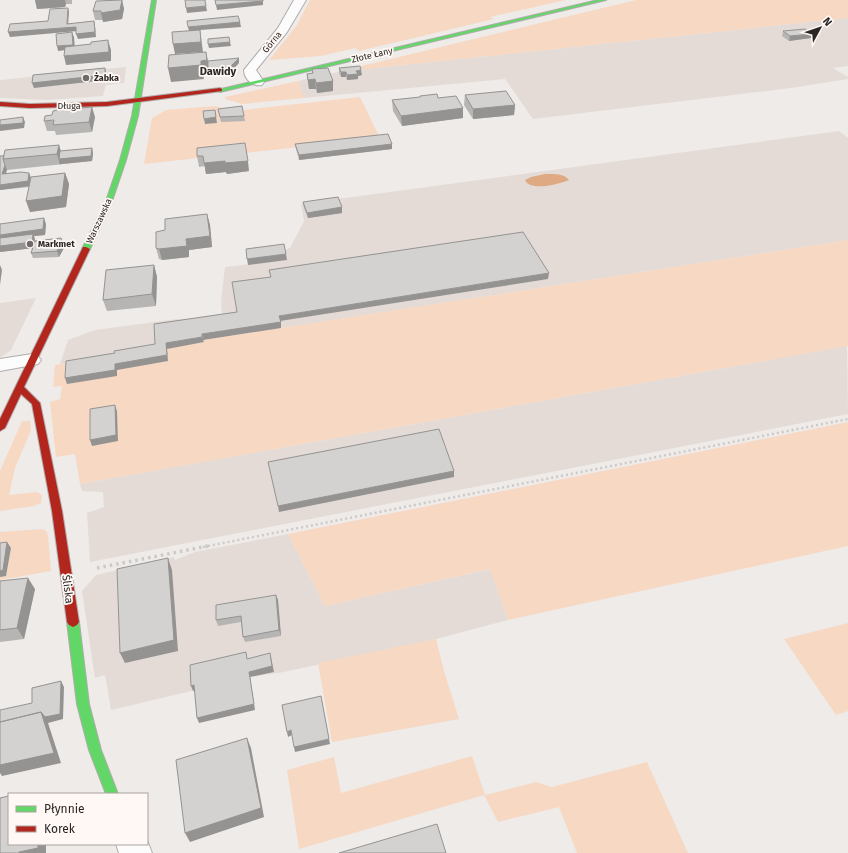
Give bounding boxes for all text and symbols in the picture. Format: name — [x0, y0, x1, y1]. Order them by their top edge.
north arrow — [800, 8, 840, 48]
text: N — [820, 15, 835, 29]
street label: Górna — [260, 29, 284, 55]
street label: Złote Łany — [350, 45, 394, 65]
district label: Dawidy — [200, 65, 237, 78]
place label: Żabka — [94, 72, 119, 83]
marker: Żabka — [81, 73, 91, 83]
street label: Długa — [57, 101, 81, 111]
street label: Warszawska — [84, 197, 114, 245]
marker: Markmet — [25, 239, 35, 249]
place label: Markmet — [38, 239, 75, 249]
street label: Śliska — [59, 574, 77, 604]
legend — [8, 793, 148, 845]
text: Płynnie — [44, 802, 85, 816]
text: Korek — [44, 822, 76, 836]

